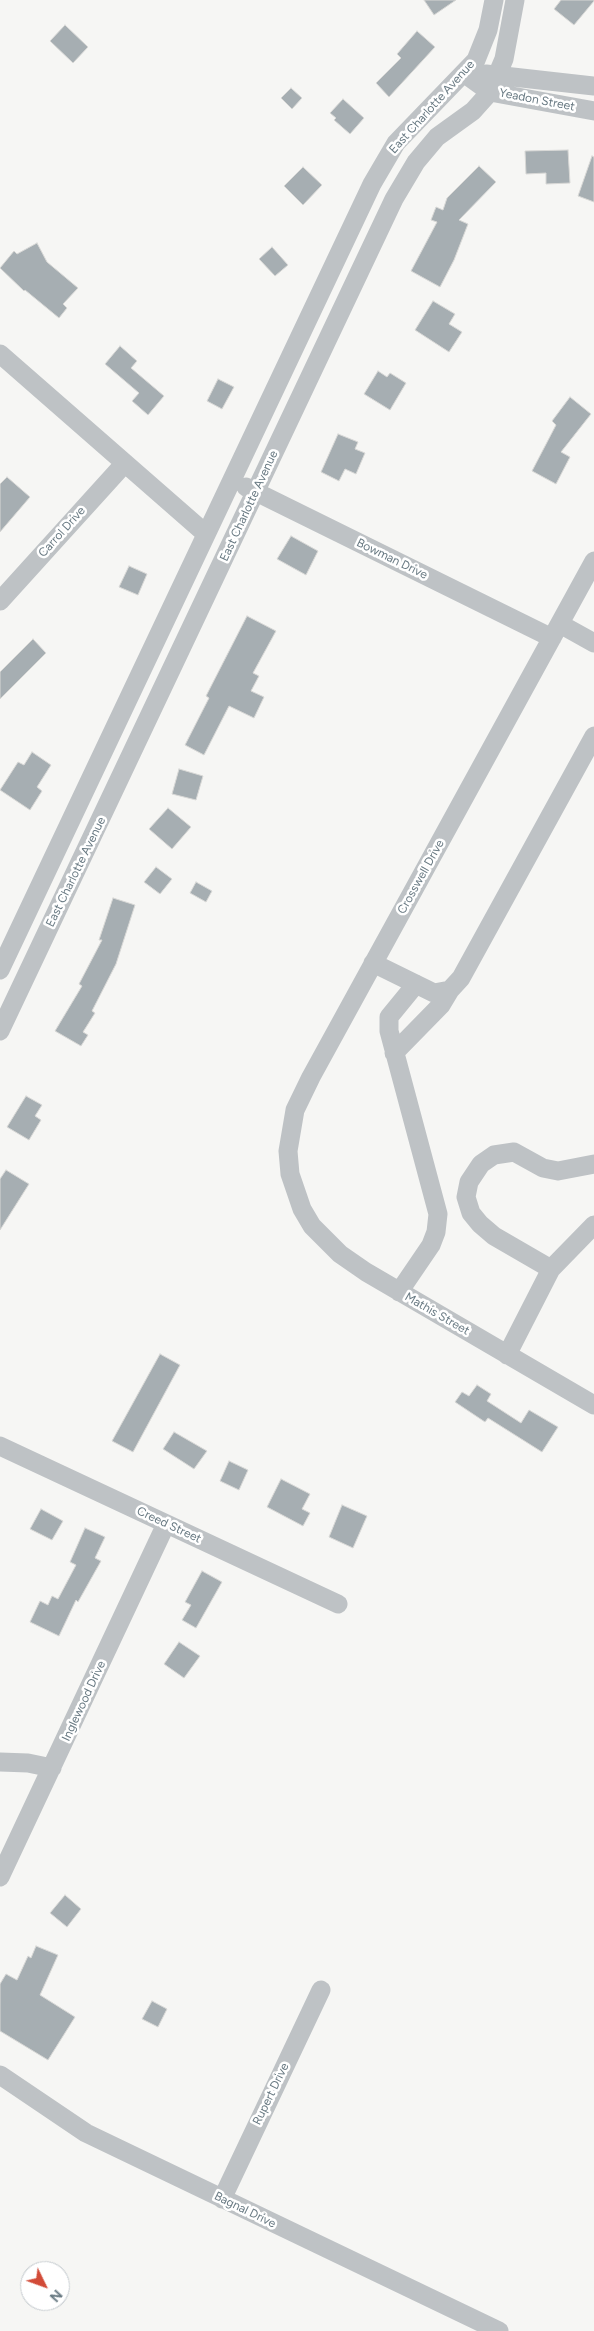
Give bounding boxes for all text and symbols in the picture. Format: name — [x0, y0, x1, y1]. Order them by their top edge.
street label: East Charlotte Avenue — [386, 57, 478, 157]
street label: Yeadon Street — [498, 86, 576, 114]
street label: East Charlotte Avenue — [217, 448, 281, 564]
street label: Carrol Drive — [36, 504, 88, 560]
street label: Bowman Drive — [354, 536, 430, 582]
street label: East Charlotte Avenue — [43, 815, 109, 929]
street label: Crosswell Drive — [395, 837, 447, 917]
street label: Mathis Street — [402, 1290, 472, 1338]
street label: Creed Street — [135, 1504, 203, 1546]
street label: Inglewood Drive — [59, 1659, 109, 1743]
street label: Rupert Drive — [250, 2061, 292, 2127]
street label: Bagnal Drive — [212, 2189, 278, 2231]
north arrow — [20, 2261, 70, 2311]
text: N — [46, 2286, 66, 2305]

